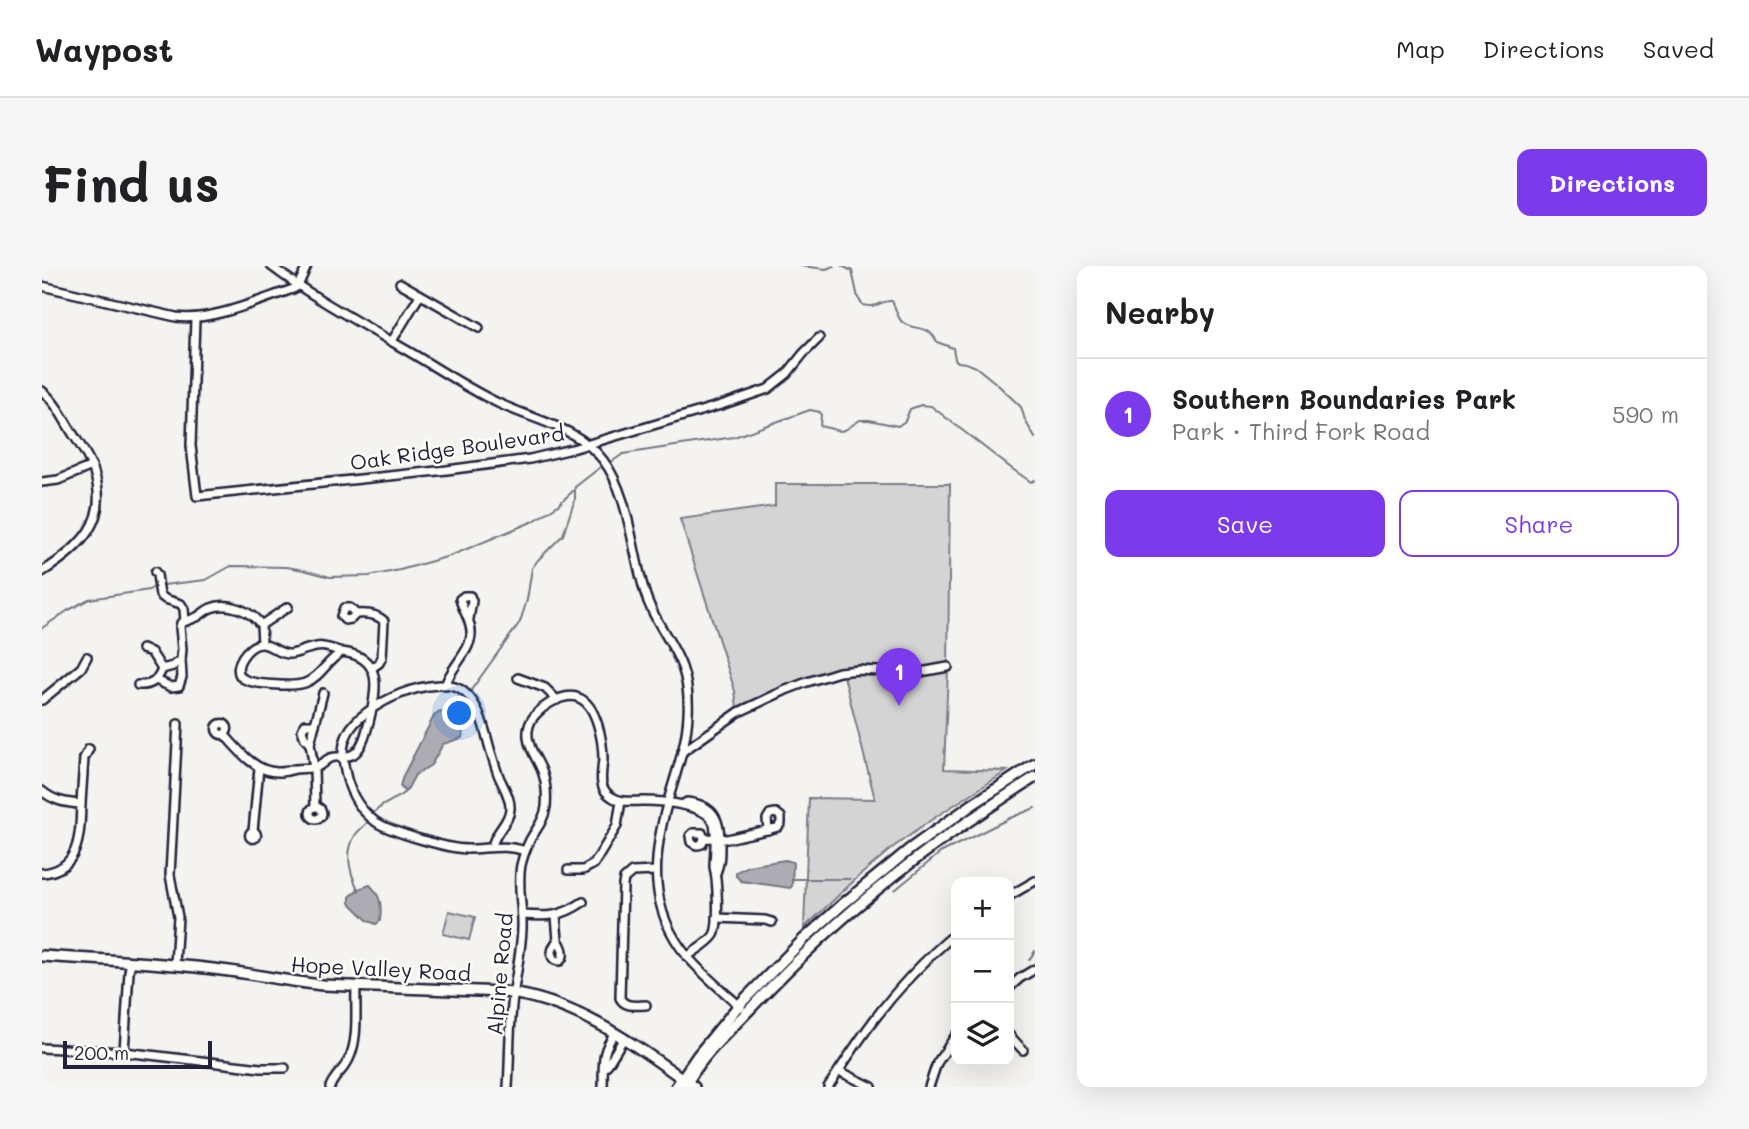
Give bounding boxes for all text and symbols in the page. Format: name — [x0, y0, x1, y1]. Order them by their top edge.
text: Waypost — [35, 27, 173, 70]
text: Map — [1396, 33, 1445, 64]
text: Directions — [1483, 33, 1605, 64]
text: Saved — [1643, 33, 1714, 64]
button: Directions — [1517, 149, 1707, 216]
text: Find us — [42, 151, 220, 214]
text: Nearby — [1105, 292, 1215, 332]
text: Southern Boundaries Park — [1172, 382, 1516, 416]
text: 1 — [1123, 399, 1133, 429]
text: 590 m — [1612, 399, 1679, 429]
text: Park · Third Fork Road — [1172, 416, 1430, 446]
street label: Oak Ridge Boulevard — [348, 419, 566, 475]
button: Save — [1105, 490, 1385, 557]
button: Share — [1399, 490, 1679, 557]
pin: 1 — [876, 648, 922, 706]
your location — [442, 696, 476, 730]
map controls — [951, 877, 1014, 1066]
button: + — [951, 877, 1014, 940]
street label: Alpine Road — [480, 912, 518, 1036]
button: − — [951, 940, 1014, 1003]
street label: Hope Valley Road — [290, 950, 472, 986]
button: layers — [951, 1003, 1014, 1066]
scale bar — [63, 1038, 212, 1070]
text: 200 m — [74, 1040, 129, 1065]

